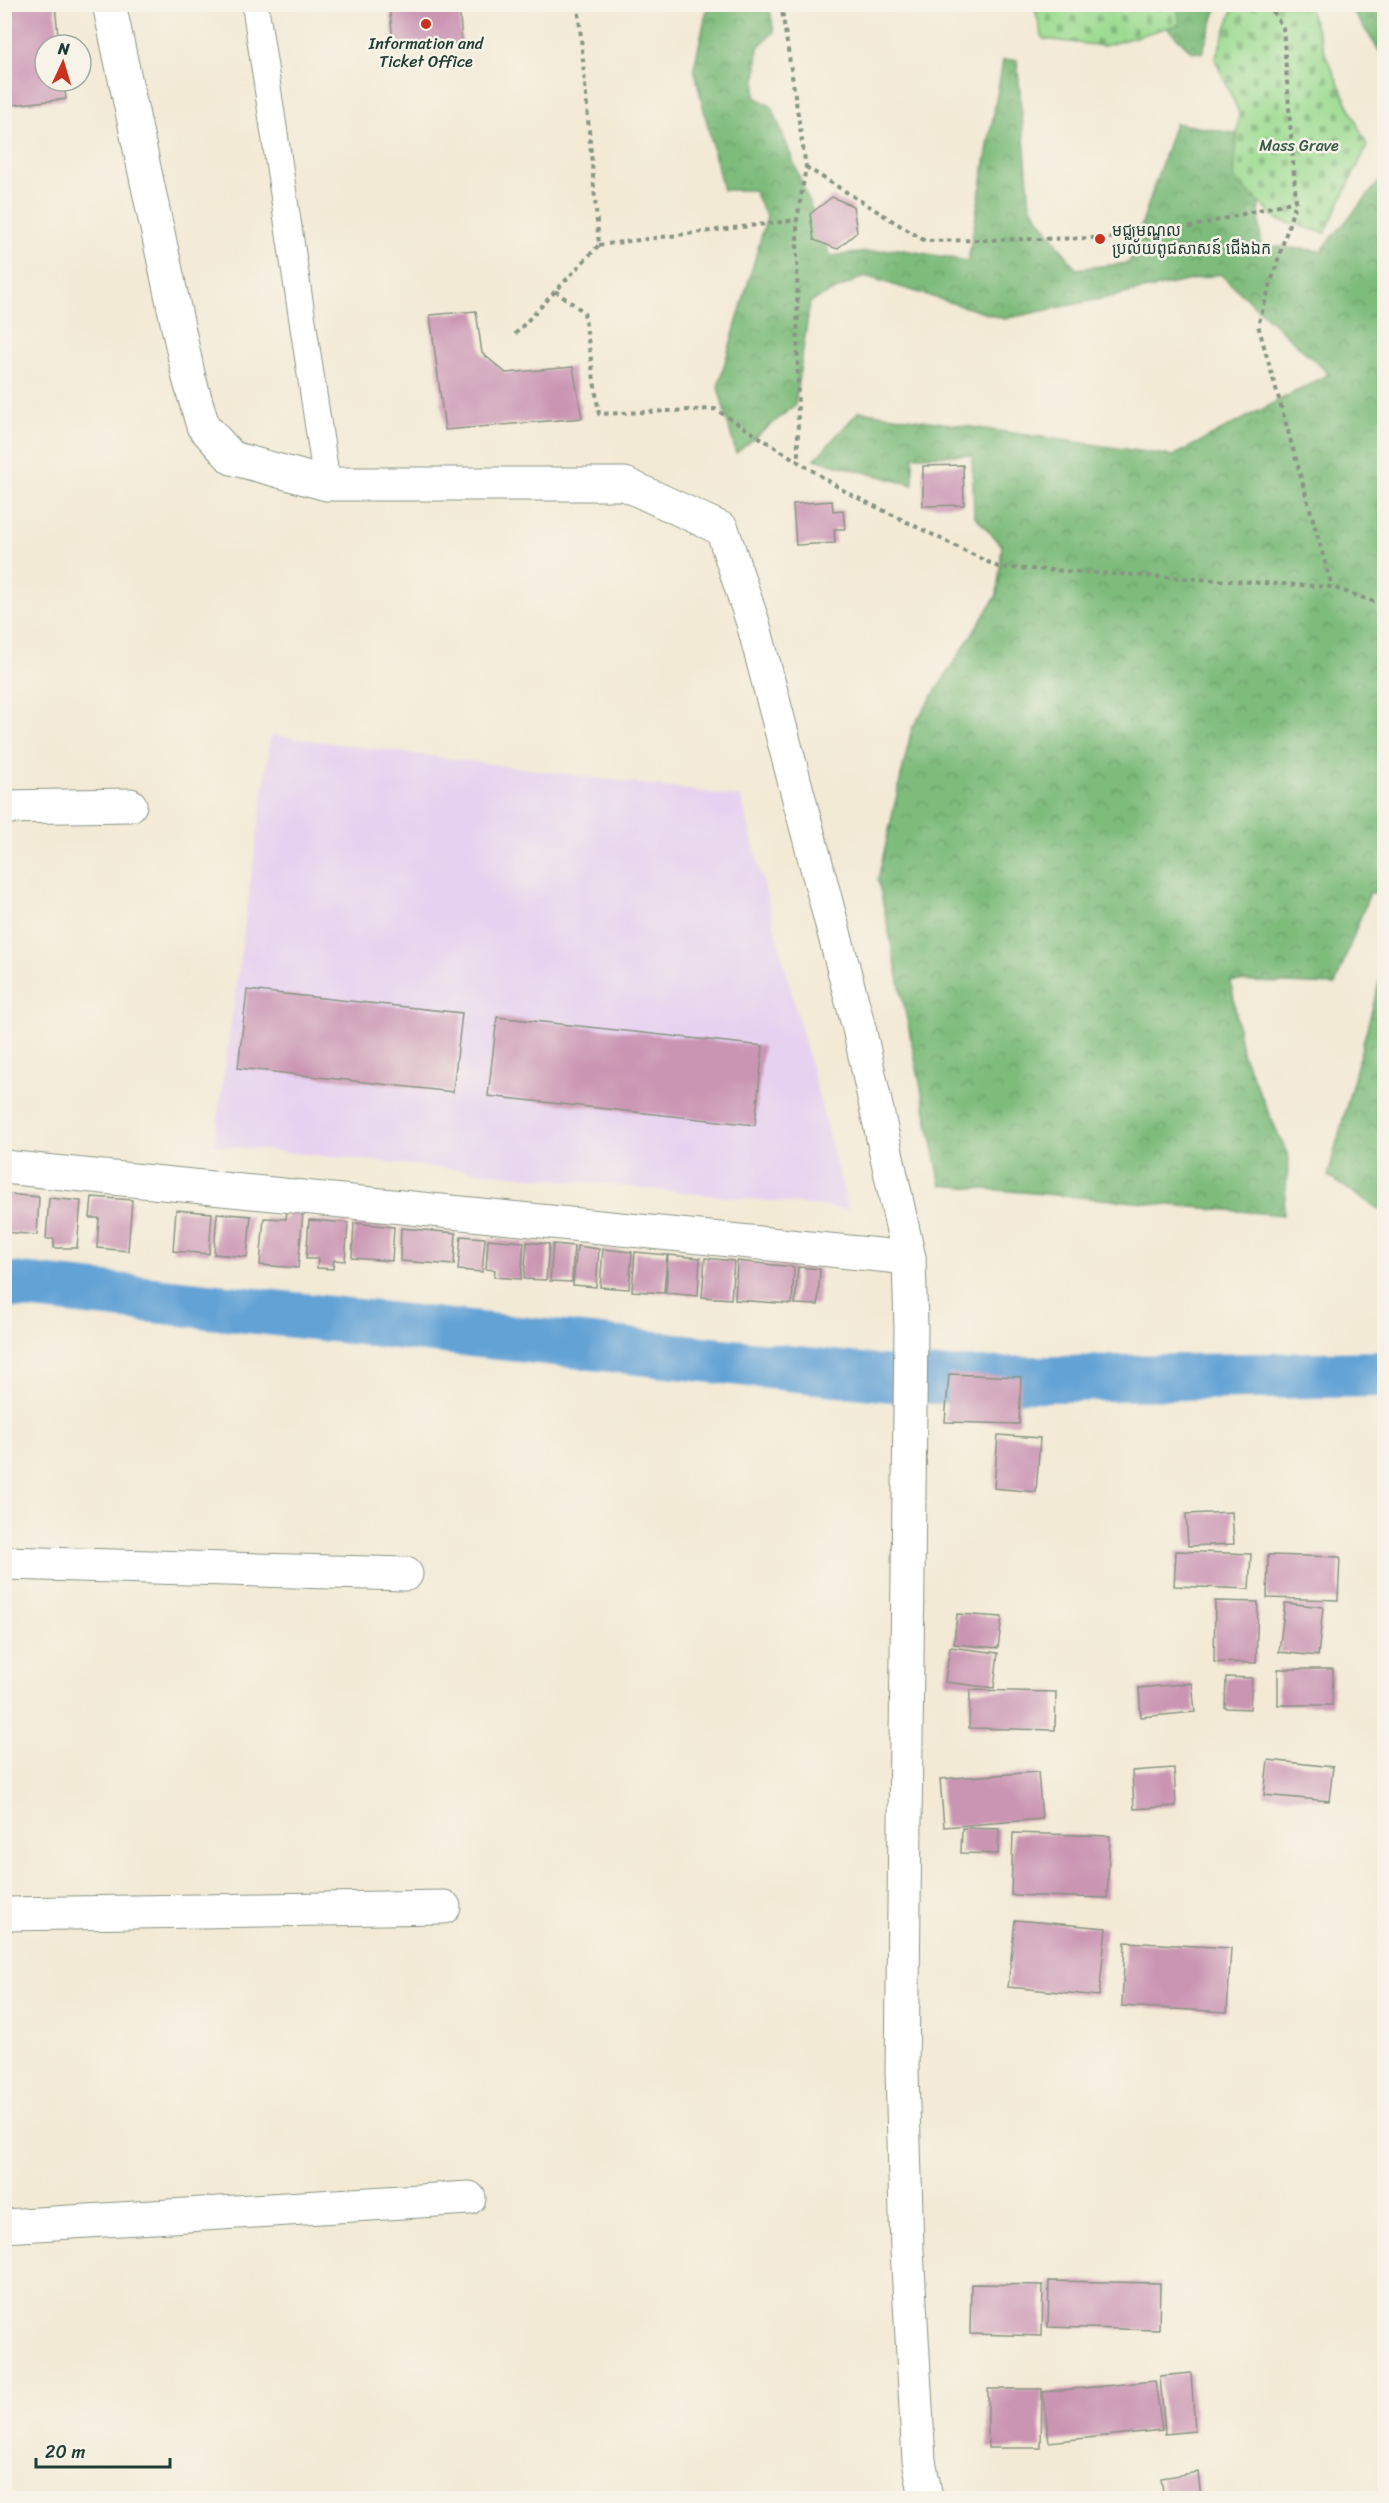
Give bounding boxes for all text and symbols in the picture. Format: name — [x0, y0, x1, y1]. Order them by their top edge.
marker: Information and Ticket Office — [419, 17, 433, 31]
place label: Information and Ticket Office — [368, 29, 485, 76]
north arrow — [33, 33, 93, 93]
text: N — [56, 34, 71, 63]
park label: Mass Grave — [1259, 131, 1339, 160]
place label: មជ្ឈមណ្ឌល ប្រល័យពូជសាសន៍ ជើងឯក — [1112, 216, 1271, 263]
marker: មជ្ឈមណ្ឌល ប្រល័យពូជសាសន៍ ជើងឯក — [1093, 232, 1107, 246]
scale bar — [36, 2431, 170, 2469]
text: 20 m — [45, 2436, 85, 2468]

